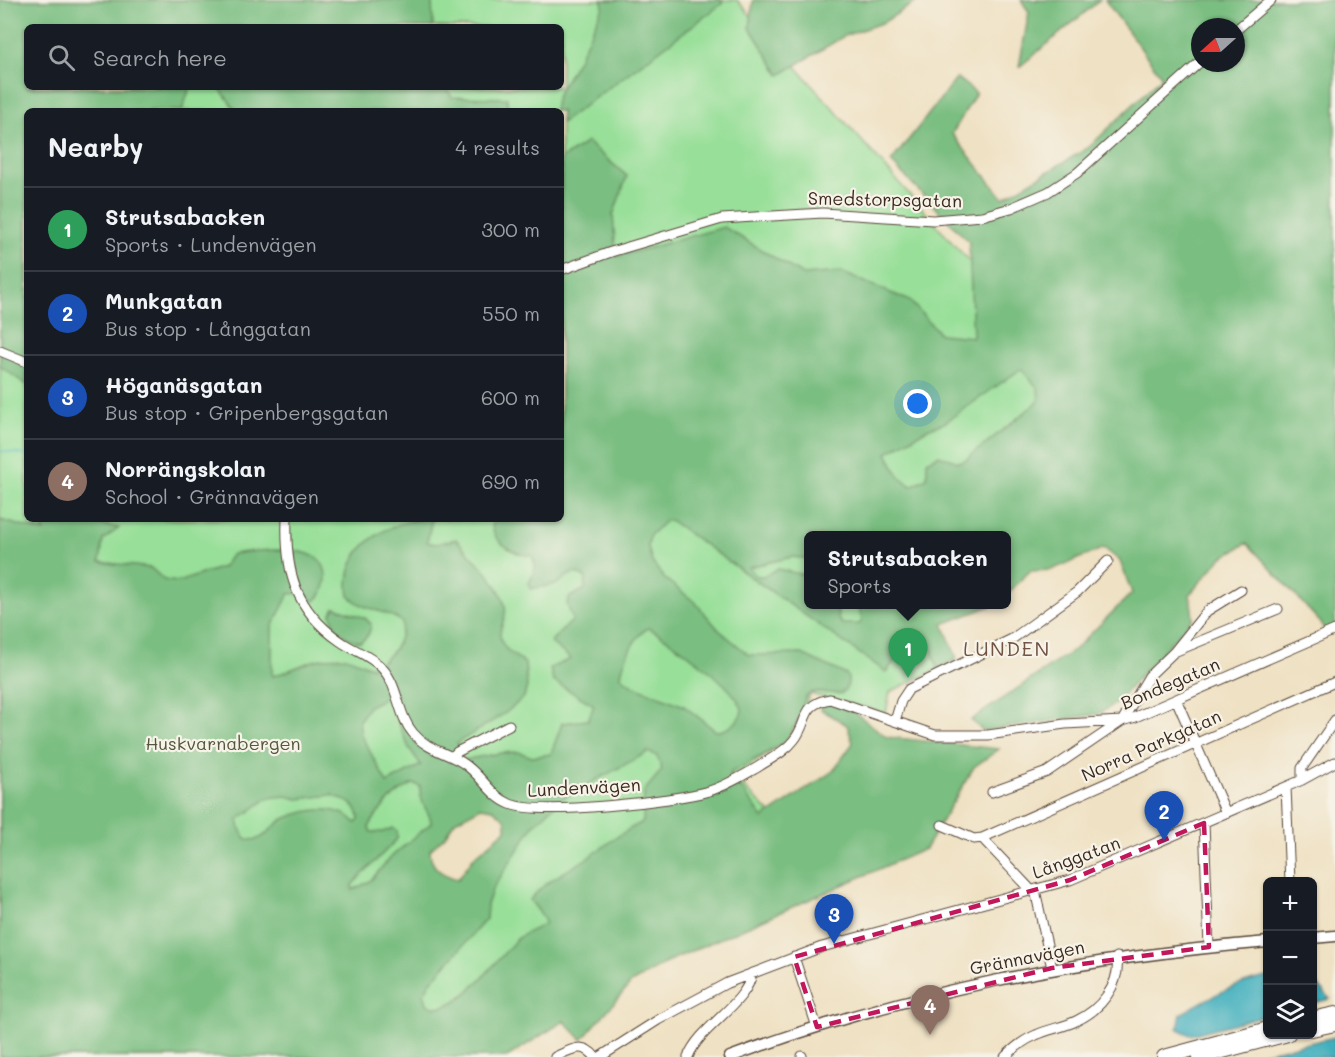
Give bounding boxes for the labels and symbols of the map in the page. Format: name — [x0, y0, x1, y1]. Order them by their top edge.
north arrow — [1191, 18, 1245, 72]
street label: Smedstorpsgatan — [808, 186, 962, 212]
your location — [903, 389, 932, 418]
pin: 1 — [888, 628, 928, 678]
district label: LUNDEN — [963, 635, 1051, 661]
street label: Bondegatan — [1117, 651, 1223, 715]
street label: Norra Parkgatan — [1077, 703, 1225, 787]
park label: Huskvarnabergen — [145, 731, 301, 755]
street label: Lundenvägen — [527, 772, 641, 802]
pin: 2 — [1144, 792, 1184, 841]
street label: Långgatan — [1029, 830, 1123, 884]
pin: 3 — [814, 894, 854, 944]
street label: Grännavägen — [968, 934, 1086, 980]
pin: 4 — [910, 986, 950, 1035]

